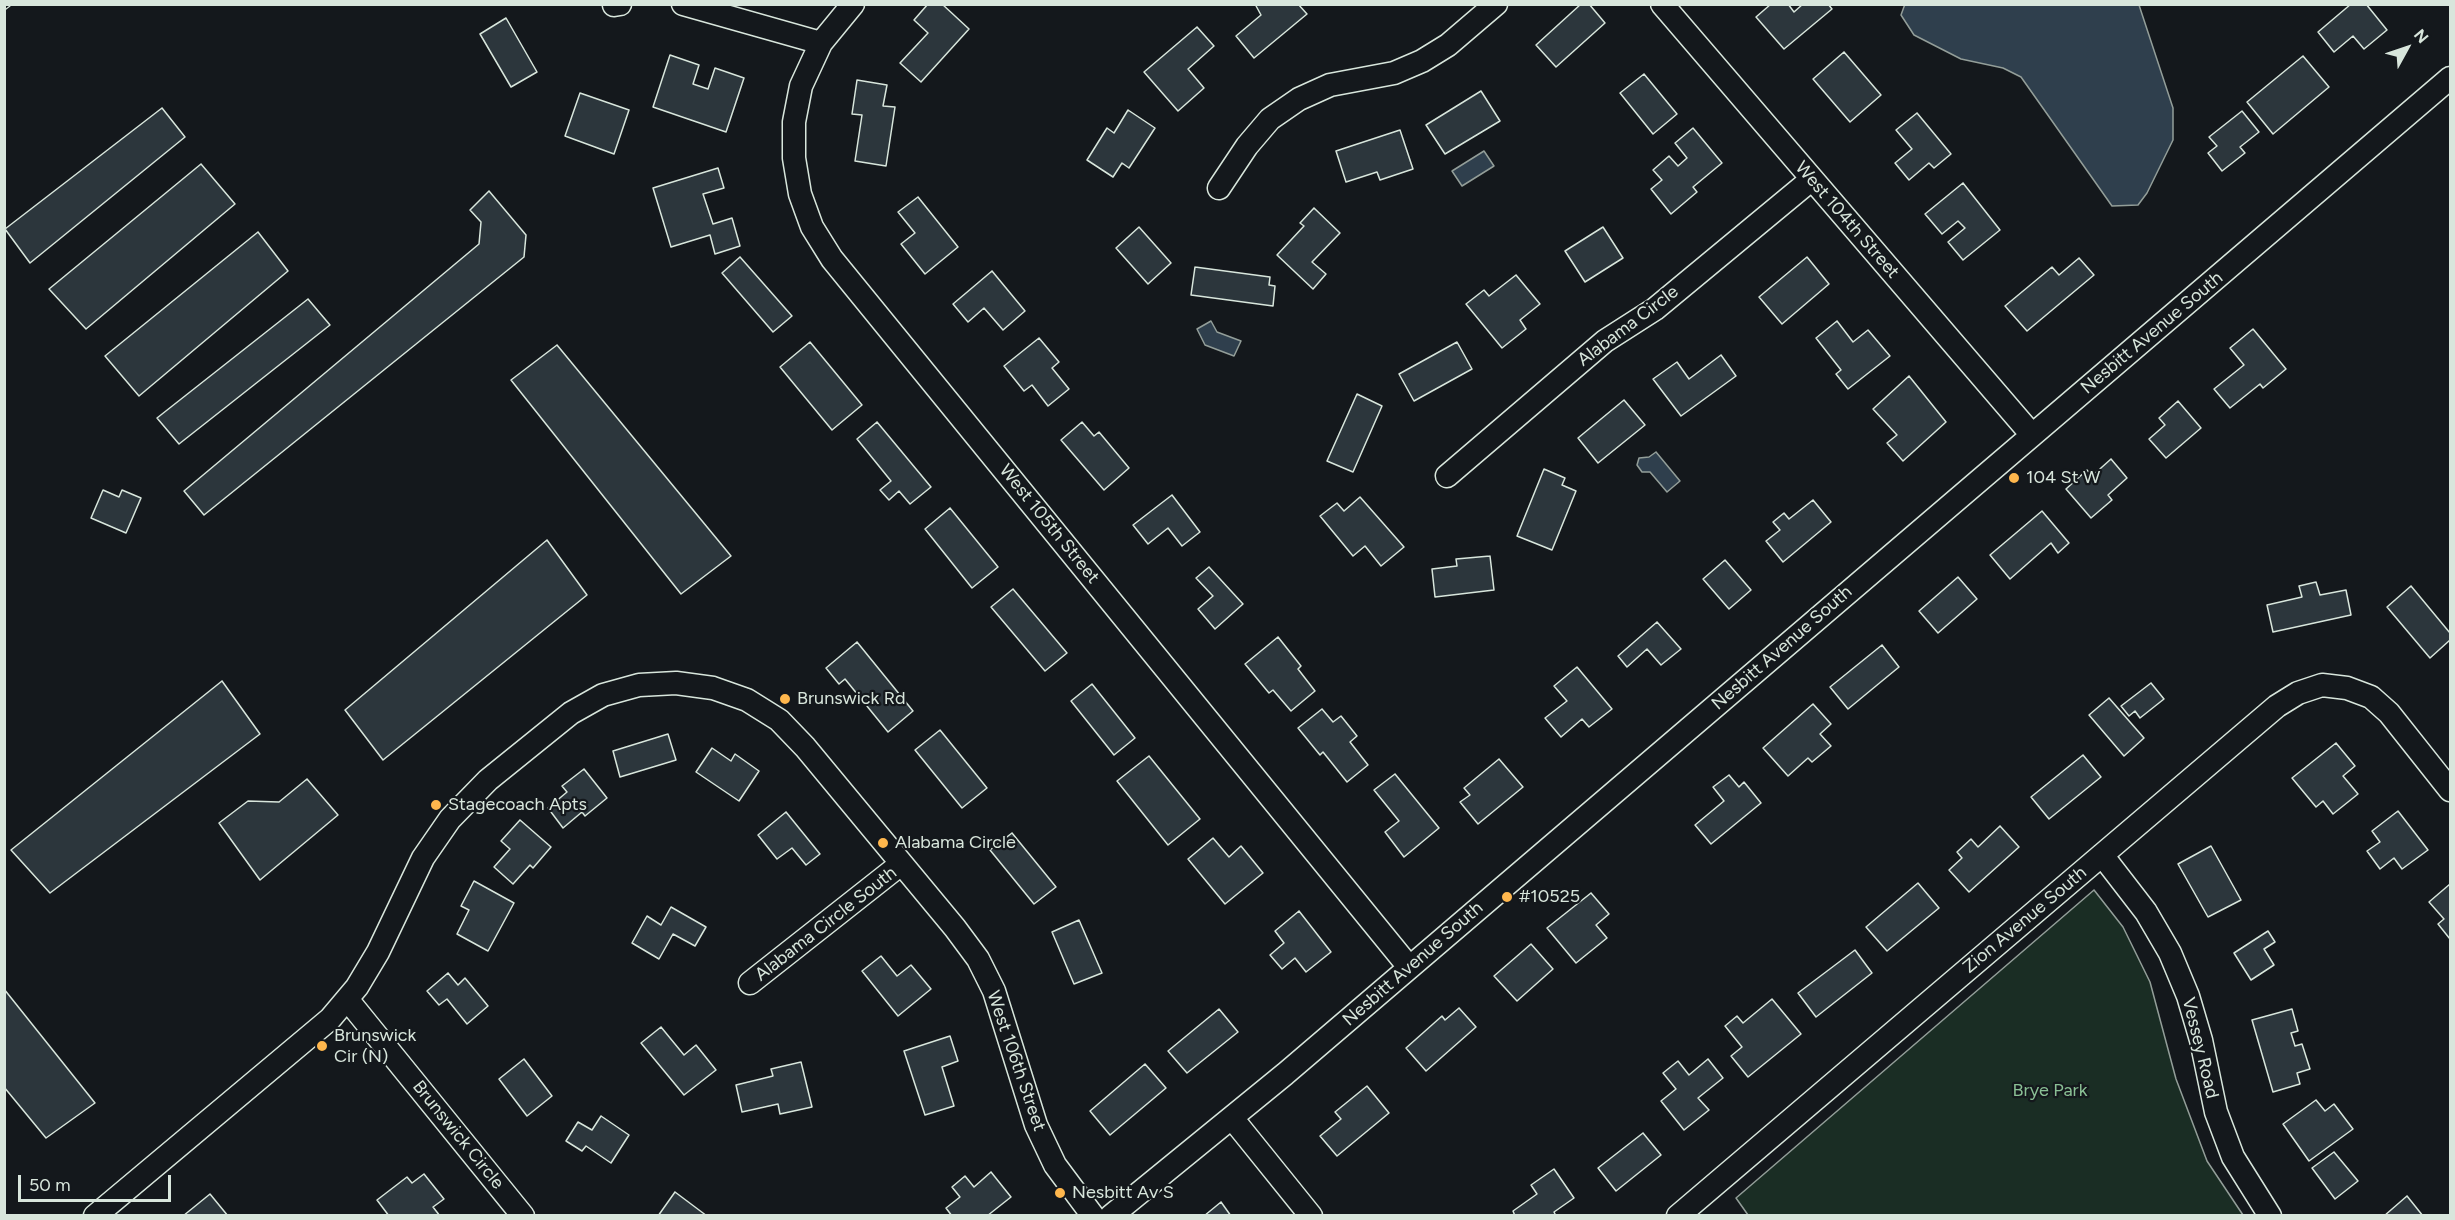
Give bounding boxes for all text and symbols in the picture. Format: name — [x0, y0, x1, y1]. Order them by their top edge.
north arrow — [2377, 18, 2437, 78]
text: N — [2410, 25, 2432, 47]
street label: West 104th Street — [1790, 157, 1904, 283]
street label: Nesbitt Avenue South — [2077, 267, 2227, 399]
street label: Alabama Circle — [1573, 281, 1683, 371]
street label: West 105th Street — [994, 460, 1104, 588]
place label: 104 St W — [2026, 467, 2100, 489]
marker: 104 St W — [2007, 471, 2021, 485]
street label: Nesbitt Avenue South — [1708, 581, 1856, 715]
place label: Brunswick Rd — [797, 688, 906, 710]
marker: Brunswick Rd — [778, 692, 792, 706]
place label: Stagecoach Apts — [448, 794, 587, 816]
marker: Stagecoach Apts — [429, 798, 443, 812]
place label: Alabama Circle — [895, 832, 1016, 854]
marker: Alabama Circle — [876, 836, 890, 850]
street label: Alabama Circle South — [751, 862, 901, 986]
street label: Zion Avenue South — [1959, 862, 2091, 978]
place label: #10525 — [1519, 886, 1580, 908]
marker: #10525 — [1500, 890, 1514, 904]
street label: Nesbitt Avenue South — [1339, 897, 1487, 1031]
street label: West 106th Street — [982, 988, 1050, 1134]
street label: Vessey Road — [2177, 995, 2223, 1101]
place label: Brunswick Cir (N) — [334, 1025, 416, 1068]
marker: Brunswick Cir (N) — [315, 1039, 329, 1053]
street label: Brunswick Circle — [408, 1076, 508, 1194]
park label: Brye Park — [2013, 1080, 2087, 1102]
scale bar — [21, 1163, 174, 1201]
text: 50 m — [29, 1174, 71, 1196]
place label: Nesbitt Av S — [1072, 1182, 1174, 1204]
marker: Nesbitt Av S — [1053, 1186, 1067, 1200]

